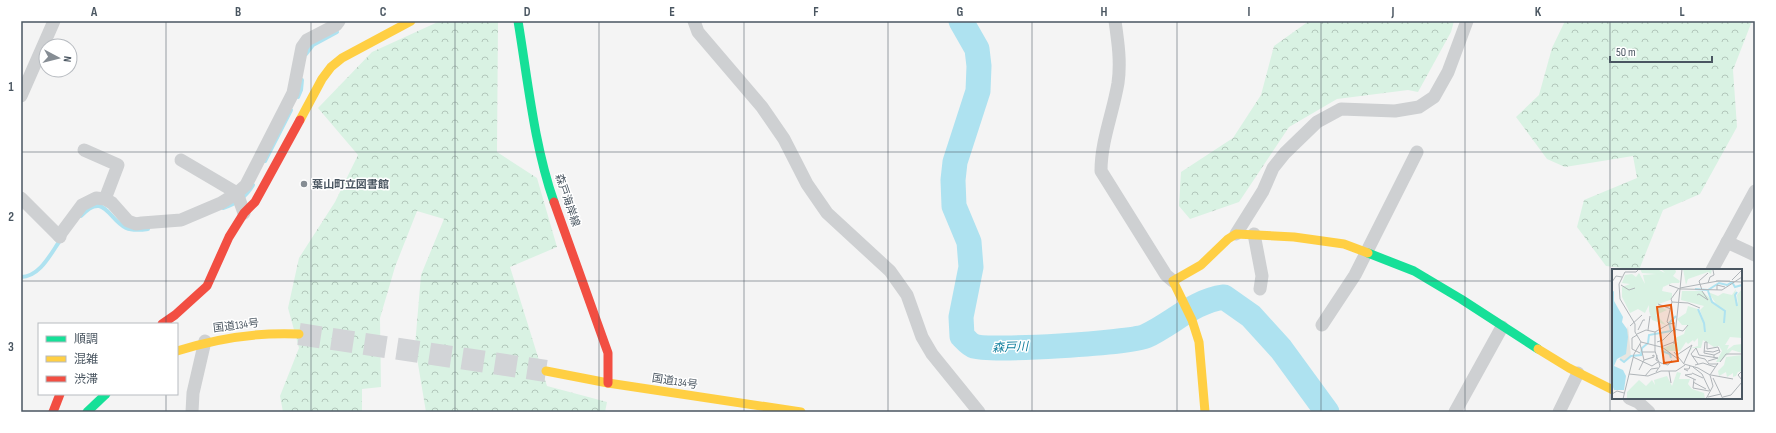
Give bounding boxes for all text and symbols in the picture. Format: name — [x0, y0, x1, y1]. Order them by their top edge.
text: A — [90, 4, 98, 20]
text: B — [235, 4, 241, 20]
text: C — [380, 4, 387, 20]
text: D — [524, 4, 531, 20]
text: E — [669, 4, 675, 20]
text: F — [813, 4, 819, 20]
text: G — [957, 4, 964, 20]
text: H — [1101, 4, 1108, 20]
text: I — [1248, 4, 1251, 20]
text: J — [1391, 4, 1395, 20]
text: K — [1535, 4, 1542, 20]
text: L — [1679, 4, 1685, 20]
north arrow — [38, 38, 78, 78]
scale bar — [1610, 38, 1712, 64]
text: 50 m — [1616, 45, 1636, 60]
text: N — [61, 55, 74, 63]
text: 1 — [8, 79, 14, 95]
street label: 森戸海岸線 — [552, 172, 583, 228]
place label: 葉山町立図書館 — [312, 178, 389, 191]
marker: 葉山町立図書館 — [299, 179, 309, 189]
text: 2 — [8, 209, 14, 225]
inset map — [1612, 269, 1742, 399]
street label: 国道134号 — [212, 316, 260, 335]
legend — [38, 323, 178, 395]
text: 順調 — [74, 332, 98, 347]
text: 3 — [8, 339, 14, 355]
water label: 森戸川 — [992, 339, 1030, 356]
text: 混雑 — [74, 352, 98, 367]
street label: 国道134号 — [651, 371, 699, 392]
text: 渋滞 — [74, 372, 98, 387]

